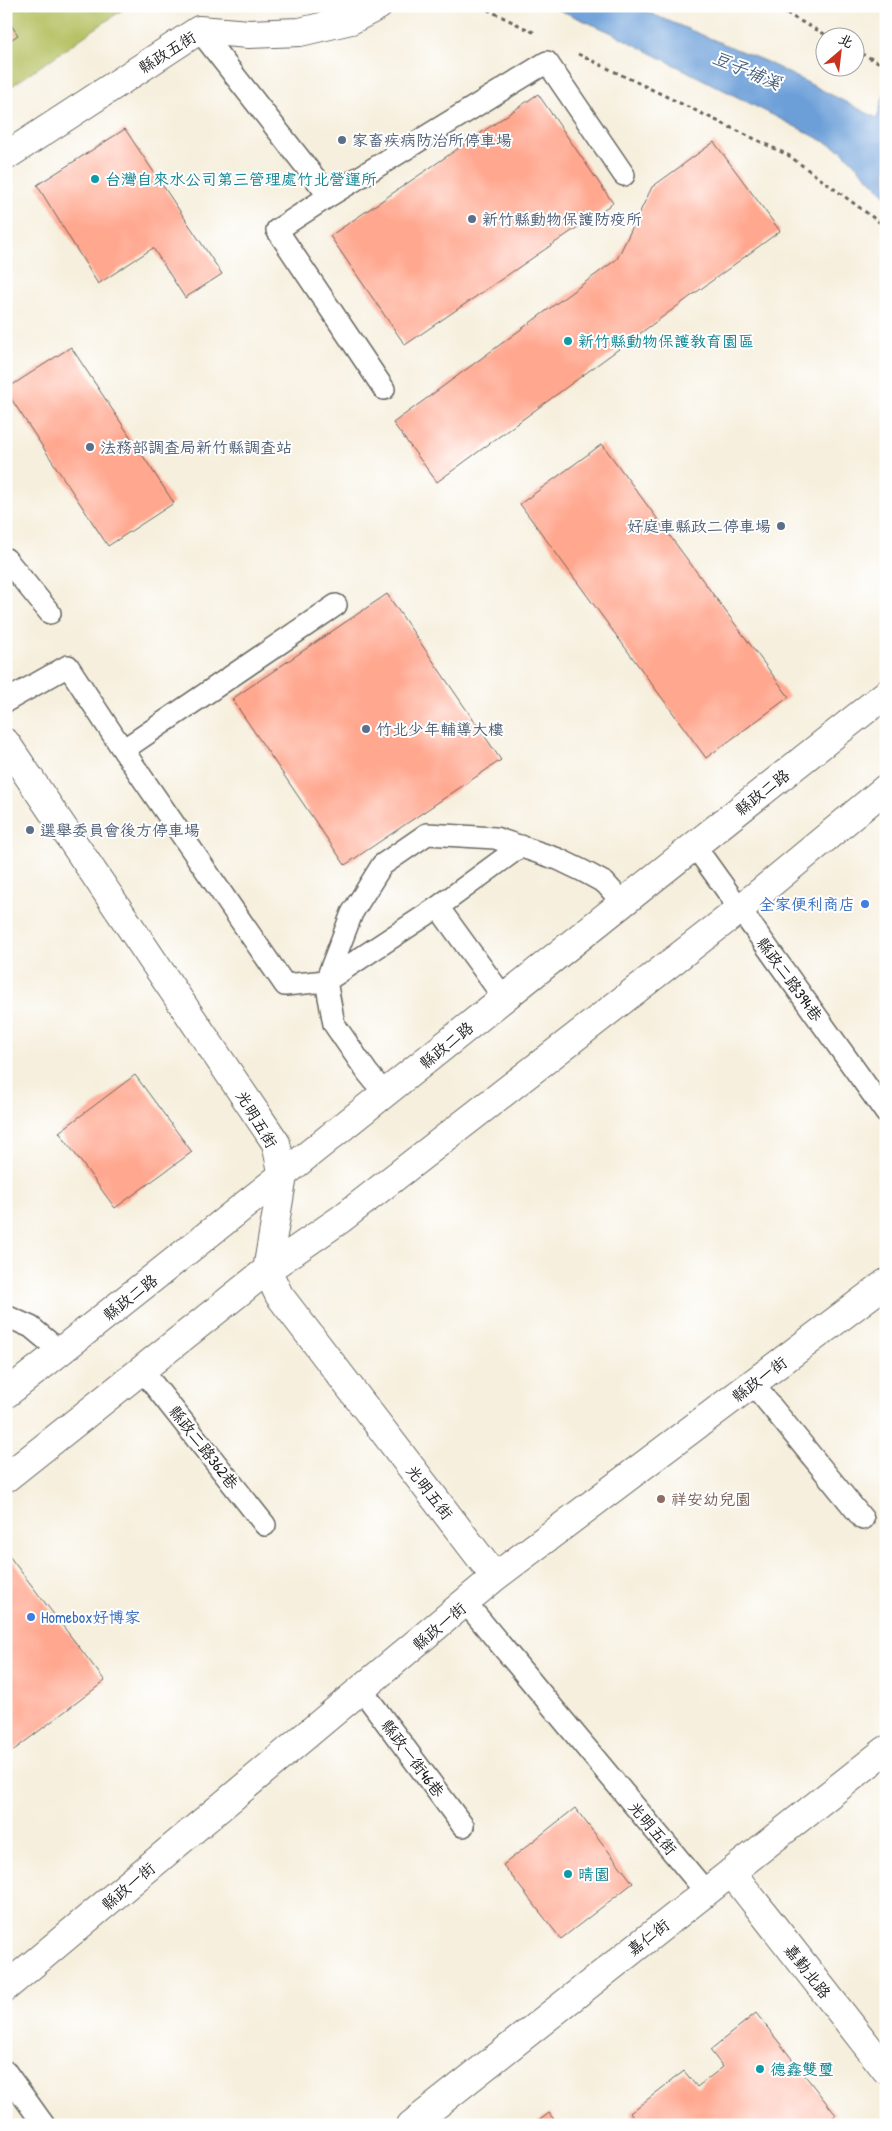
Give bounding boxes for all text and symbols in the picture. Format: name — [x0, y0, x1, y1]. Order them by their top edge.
street label: 縣政五街 — [134, 26, 200, 78]
north arrow — [814, 28, 864, 78]
text: 北 — [836, 28, 857, 52]
water label: 豆子埔溪 — [709, 44, 786, 96]
place label: 家畜疾病防治所停車場 — [352, 129, 512, 151]
marker: 家畜疾病防治所停車場 — [336, 134, 348, 146]
place label: 台灣自來水公司第三管理處竹北營運所 — [105, 168, 377, 190]
marker: 台灣自來水公司第三管理處竹北營運所 — [89, 173, 101, 185]
place label: 新竹縣動物保護防疫所 — [482, 208, 642, 230]
marker: 新竹縣動物保護防疫所 — [466, 213, 478, 225]
place label: 新竹縣動物保護教育園區 — [578, 330, 754, 352]
marker: 新竹縣動物保護教育園區 — [562, 335, 574, 347]
place label: 法務部調查局新竹縣調查站 — [100, 436, 292, 458]
marker: 法務部調查局新竹縣調查站 — [84, 441, 96, 453]
place label: 好庭車縣政二停車場 — [627, 515, 771, 537]
marker: 好庭車縣政二停車場 — [775, 520, 787, 532]
place label: 竹北少年輔導大樓 — [376, 718, 504, 740]
marker: 竹北少年輔導大樓 — [360, 723, 372, 735]
street label: 縣政二路 — [730, 764, 794, 820]
place label: 選舉委員會後方停車場 — [40, 819, 200, 841]
marker: 選舉委員會後方停車場 — [24, 824, 36, 836]
place label: 全家便利商店 — [759, 893, 855, 915]
marker: 全家便利商店 — [859, 898, 871, 910]
street label: 縣政二路394巷 — [752, 932, 828, 1026]
street label: 縣政二路 — [414, 1016, 478, 1074]
street label: 光明五街 — [231, 1086, 283, 1152]
street label: 縣政二路 — [98, 1269, 162, 1325]
street label: 縣政一街 — [727, 1351, 791, 1407]
street label: 縣政二路362巷 — [164, 1400, 244, 1494]
street label: 光明五街 — [402, 1460, 458, 1524]
place label: 祥安幼兒園 — [671, 1488, 751, 1510]
marker: 祥安幼兒園 — [655, 1493, 667, 1505]
street label: 縣政一街 — [407, 1597, 471, 1655]
place label: Homebox好博家 — [41, 1606, 140, 1628]
marker: Homebox好博家 — [25, 1611, 37, 1623]
street label: 縣政一街46巷 — [376, 1714, 450, 1802]
street label: 光明五街 — [624, 1796, 682, 1860]
street label: 縣政一街 — [96, 1857, 160, 1915]
place label: 晴園 — [578, 1863, 610, 1885]
marker: 晴園 — [562, 1868, 574, 1880]
street label: 嘉仁街 — [622, 1914, 674, 1960]
street label: 嘉勤北路 — [780, 1939, 836, 2003]
place label: 德鑫雙璽 — [770, 2058, 834, 2080]
marker: 德鑫雙璽 — [754, 2063, 766, 2075]

